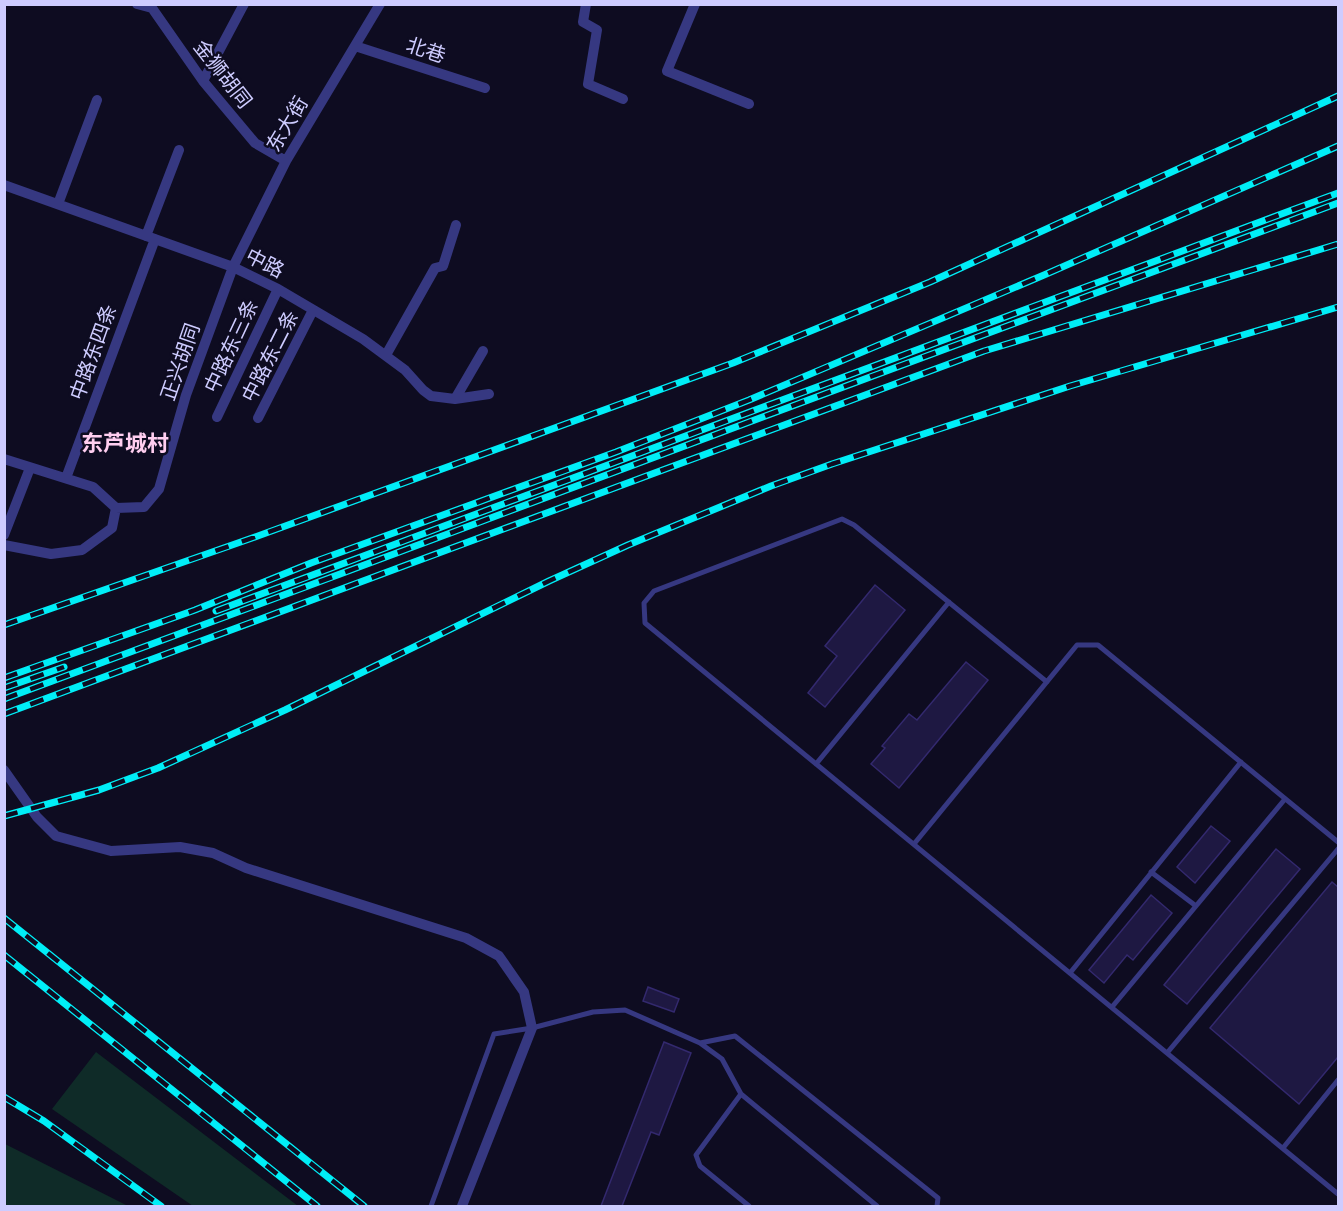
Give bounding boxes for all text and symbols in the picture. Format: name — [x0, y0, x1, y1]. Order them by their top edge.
street label: 北巷 — [403, 32, 449, 68]
street label: 金狮胡同 — [189, 35, 257, 113]
street label: 东大街 — [261, 92, 313, 156]
street label: 中路 — [242, 243, 288, 283]
street label: 中路东三条 — [199, 296, 263, 396]
street label: 中路东四条 — [65, 301, 121, 403]
street label: 中路东二条 — [237, 306, 303, 406]
street label: 正兴胡同 — [156, 320, 204, 404]
district label: 东芦城村 — [81, 431, 169, 456]

